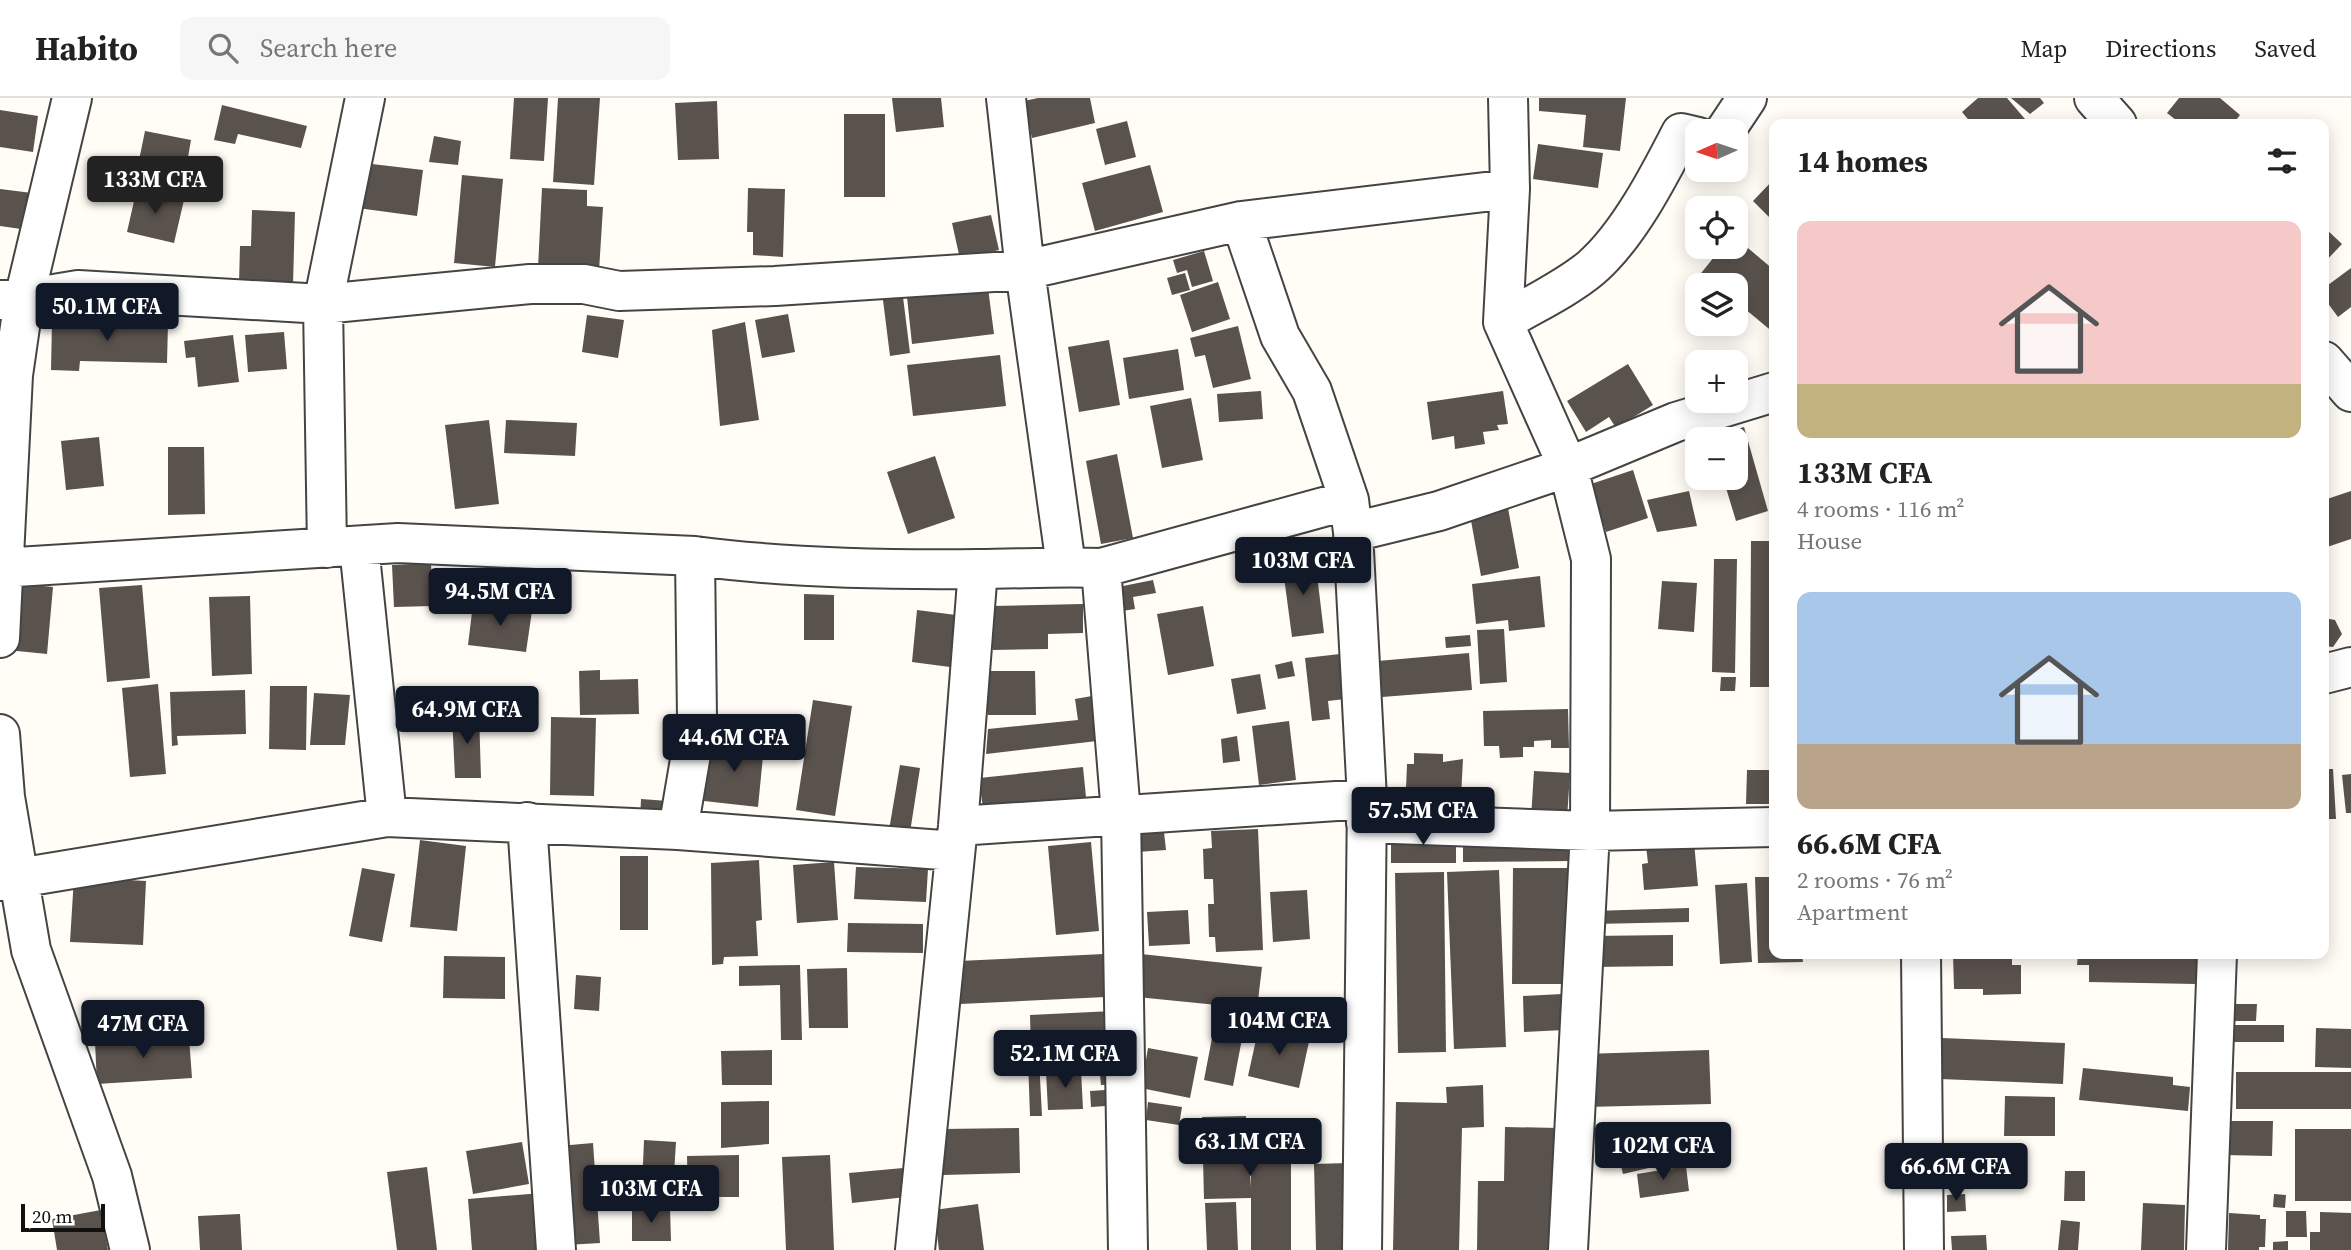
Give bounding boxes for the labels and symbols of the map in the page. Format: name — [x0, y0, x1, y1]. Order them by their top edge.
north arrow — [1685, 119, 1748, 182]
pin: 133M CFA — [83, 156, 227, 216]
pin: 50.1M CFA — [27, 284, 187, 343]
pin: 103M CFA — [1231, 538, 1375, 597]
pin: 94.5M CFA — [420, 568, 580, 628]
pin: 64.9M CFA — [387, 686, 547, 746]
pin: 44.6M CFA — [654, 714, 814, 774]
pin: 57.5M CFA — [1343, 788, 1503, 847]
pin: 104M CFA — [1207, 998, 1351, 1057]
pin: 47M CFA — [78, 1000, 208, 1060]
pin: 52.1M CFA — [985, 1030, 1145, 1090]
pin: 63.1M CFA — [1170, 1118, 1330, 1178]
pin: 102M CFA — [1591, 1122, 1735, 1182]
pin: 66.6M CFA — [1876, 1144, 2036, 1203]
pin: 103M CFA — [579, 1166, 723, 1225]
scale bar — [21, 1201, 105, 1233]

